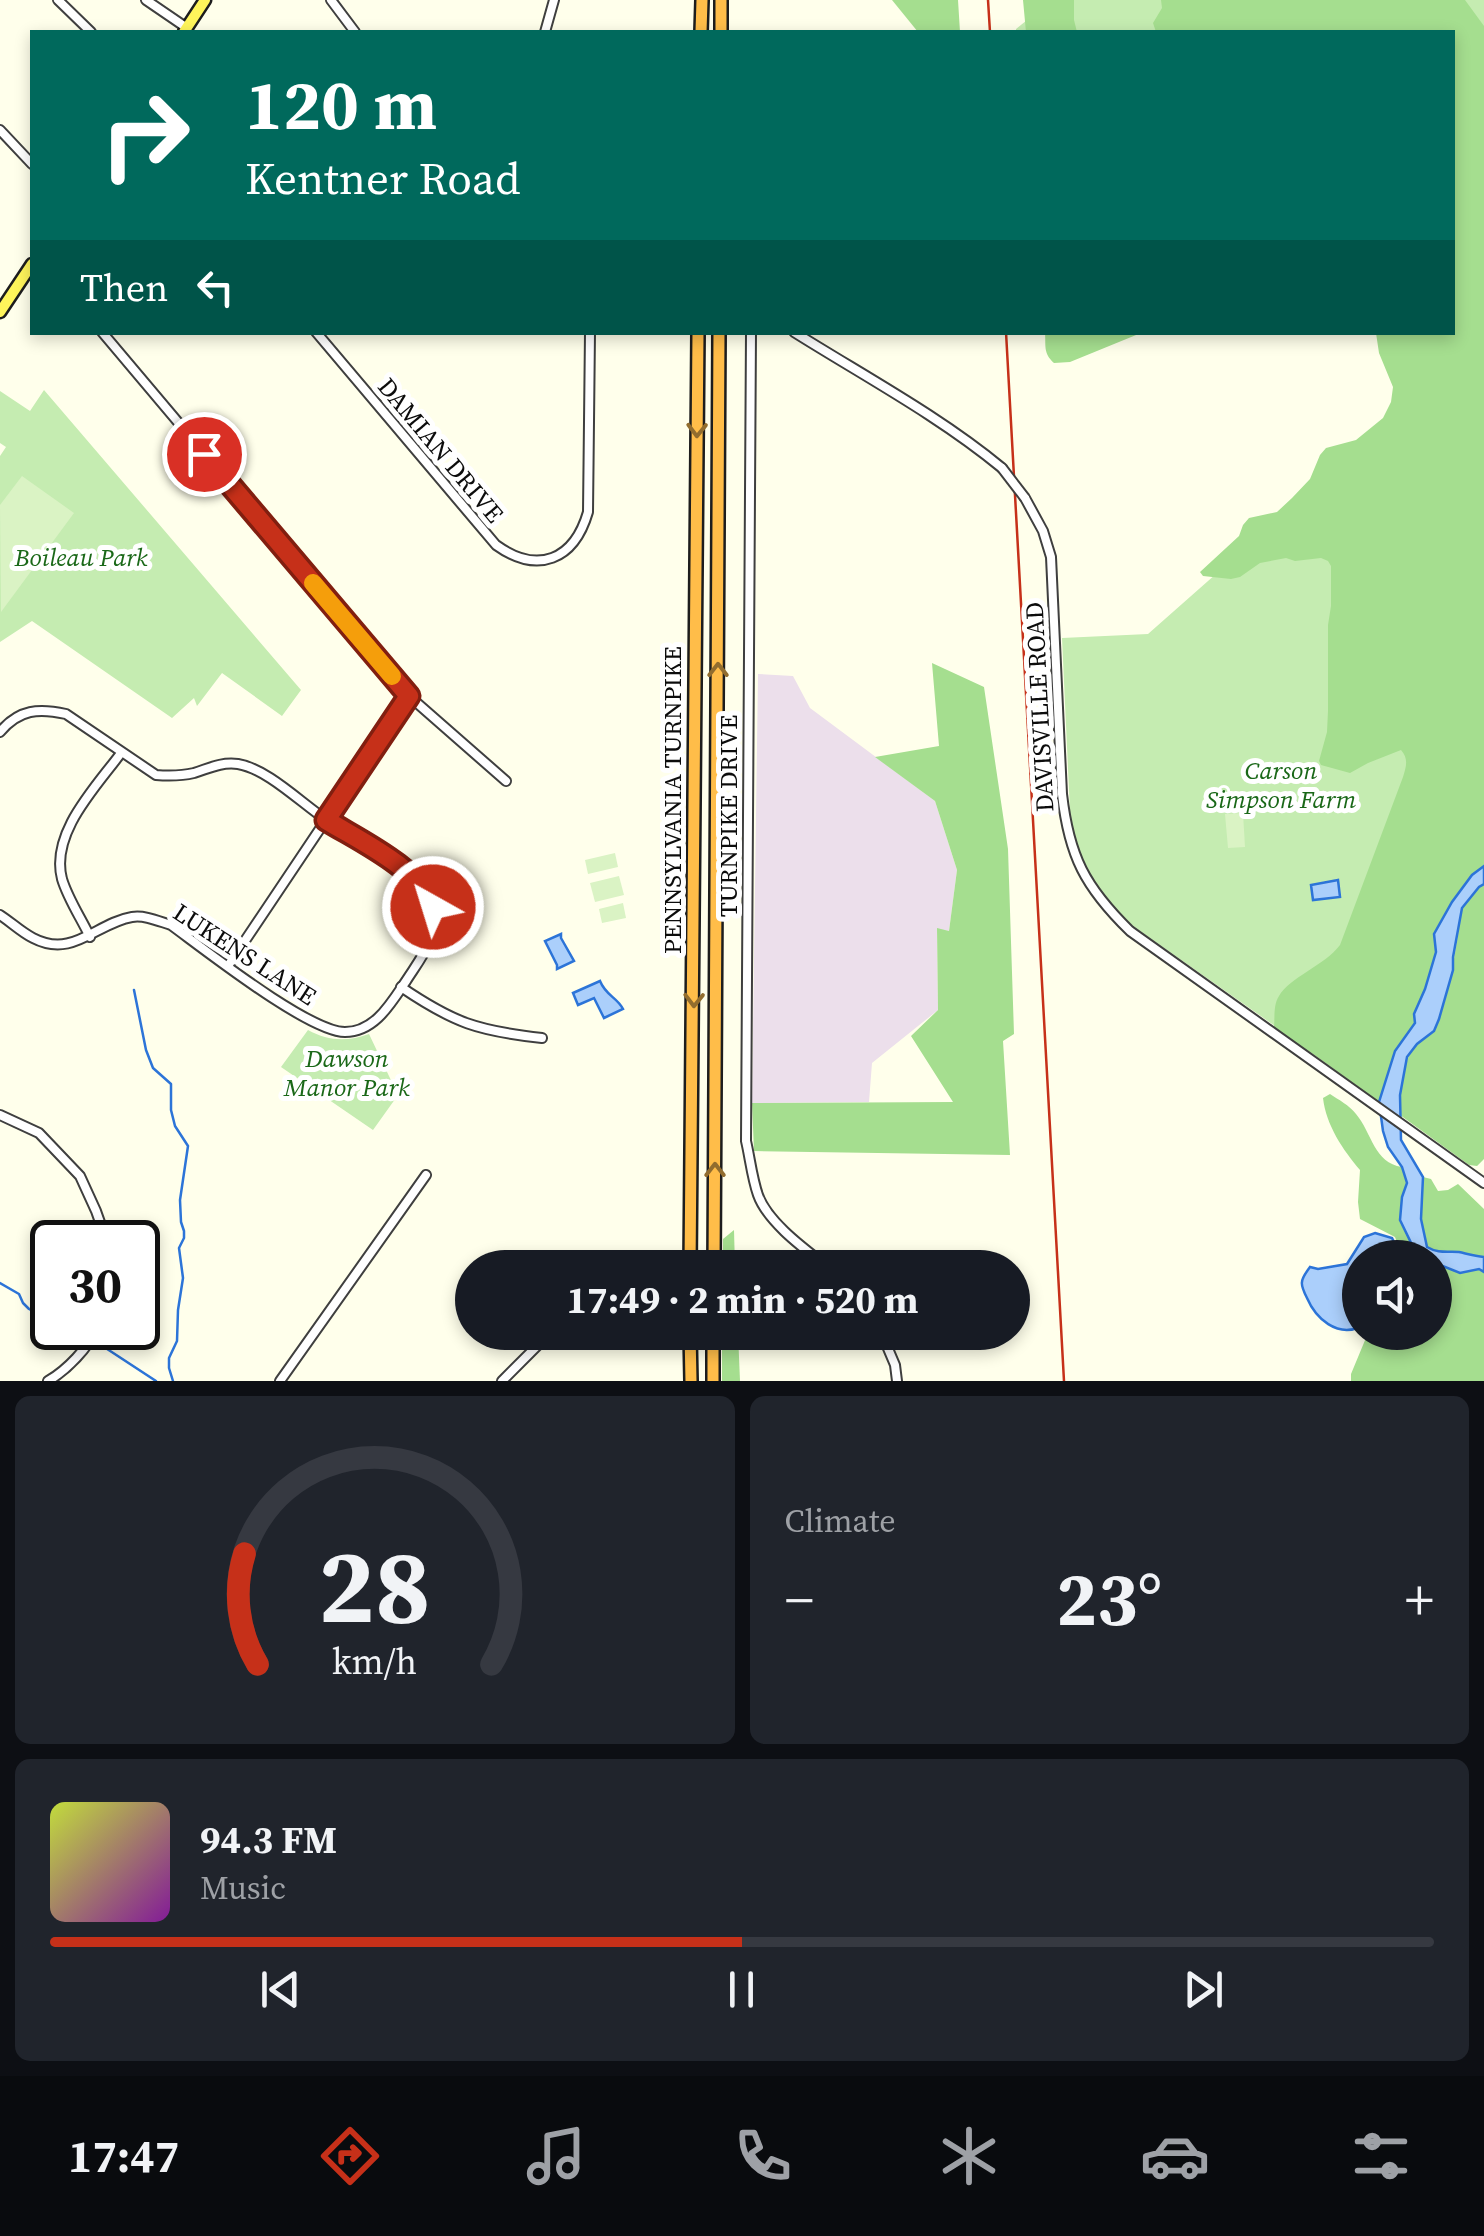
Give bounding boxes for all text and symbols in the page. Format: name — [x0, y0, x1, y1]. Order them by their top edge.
text: 120 m — [245, 56, 437, 152]
icon: right — [80, 70, 210, 200]
text: Kentner Road — [245, 147, 520, 209]
icon: left — [188, 260, 243, 315]
text: Then — [80, 262, 168, 314]
street label: DAMIAN DRIVE — [370, 370, 512, 530]
pin — [162, 412, 247, 497]
one-way arrow — [687, 422, 708, 438]
icon: arrive — [177, 427, 232, 482]
park label: Boileau Park — [13, 540, 148, 574]
street label: DAVISVILLE ROAD — [1017, 601, 1061, 813]
street label: PENNSYLVANIA TURNPIKE — [655, 646, 689, 954]
one-way arrow — [707, 662, 729, 678]
street label: TURNPIKE DRIVE — [711, 715, 745, 917]
park label: Carson Simpson Farm — [1206, 753, 1357, 816]
position arrow — [381, 855, 485, 959]
street label: LUKENS LANE — [167, 895, 323, 1013]
one-way arrow — [683, 992, 705, 1008]
park label: Dawson Manor Park — [283, 1041, 410, 1104]
one-way arrow — [704, 1162, 725, 1178]
speed limit sign: 30 — [30, 1220, 160, 1350]
map controls — [1342, 1240, 1452, 1350]
button: sound — [1342, 1240, 1452, 1350]
text: 17:49 · 2 min · 520 m — [566, 1274, 919, 1326]
text: Climate — [785, 1499, 896, 1543]
text: 28 — [318, 1514, 431, 1657]
text: 23° — [1056, 1547, 1162, 1650]
text: − — [785, 1562, 814, 1637]
text: + — [1405, 1562, 1434, 1637]
text: km/h — [332, 1637, 417, 1686]
text: 94.3 FM — [200, 1814, 337, 1866]
text: Music — [200, 1866, 286, 1910]
icon: previous — [253, 1962, 308, 2017]
icon: pause — [714, 1962, 769, 2017]
icon: next — [1176, 1962, 1231, 2017]
icon: directions — [315, 2121, 385, 2191]
icon: music — [521, 2121, 591, 2191]
icon: phone — [728, 2121, 798, 2191]
icon: climate — [934, 2121, 1004, 2191]
icon: car — [1140, 2121, 1210, 2191]
icon: filters — [1346, 2121, 1416, 2191]
text: 17:47 — [68, 2125, 179, 2187]

